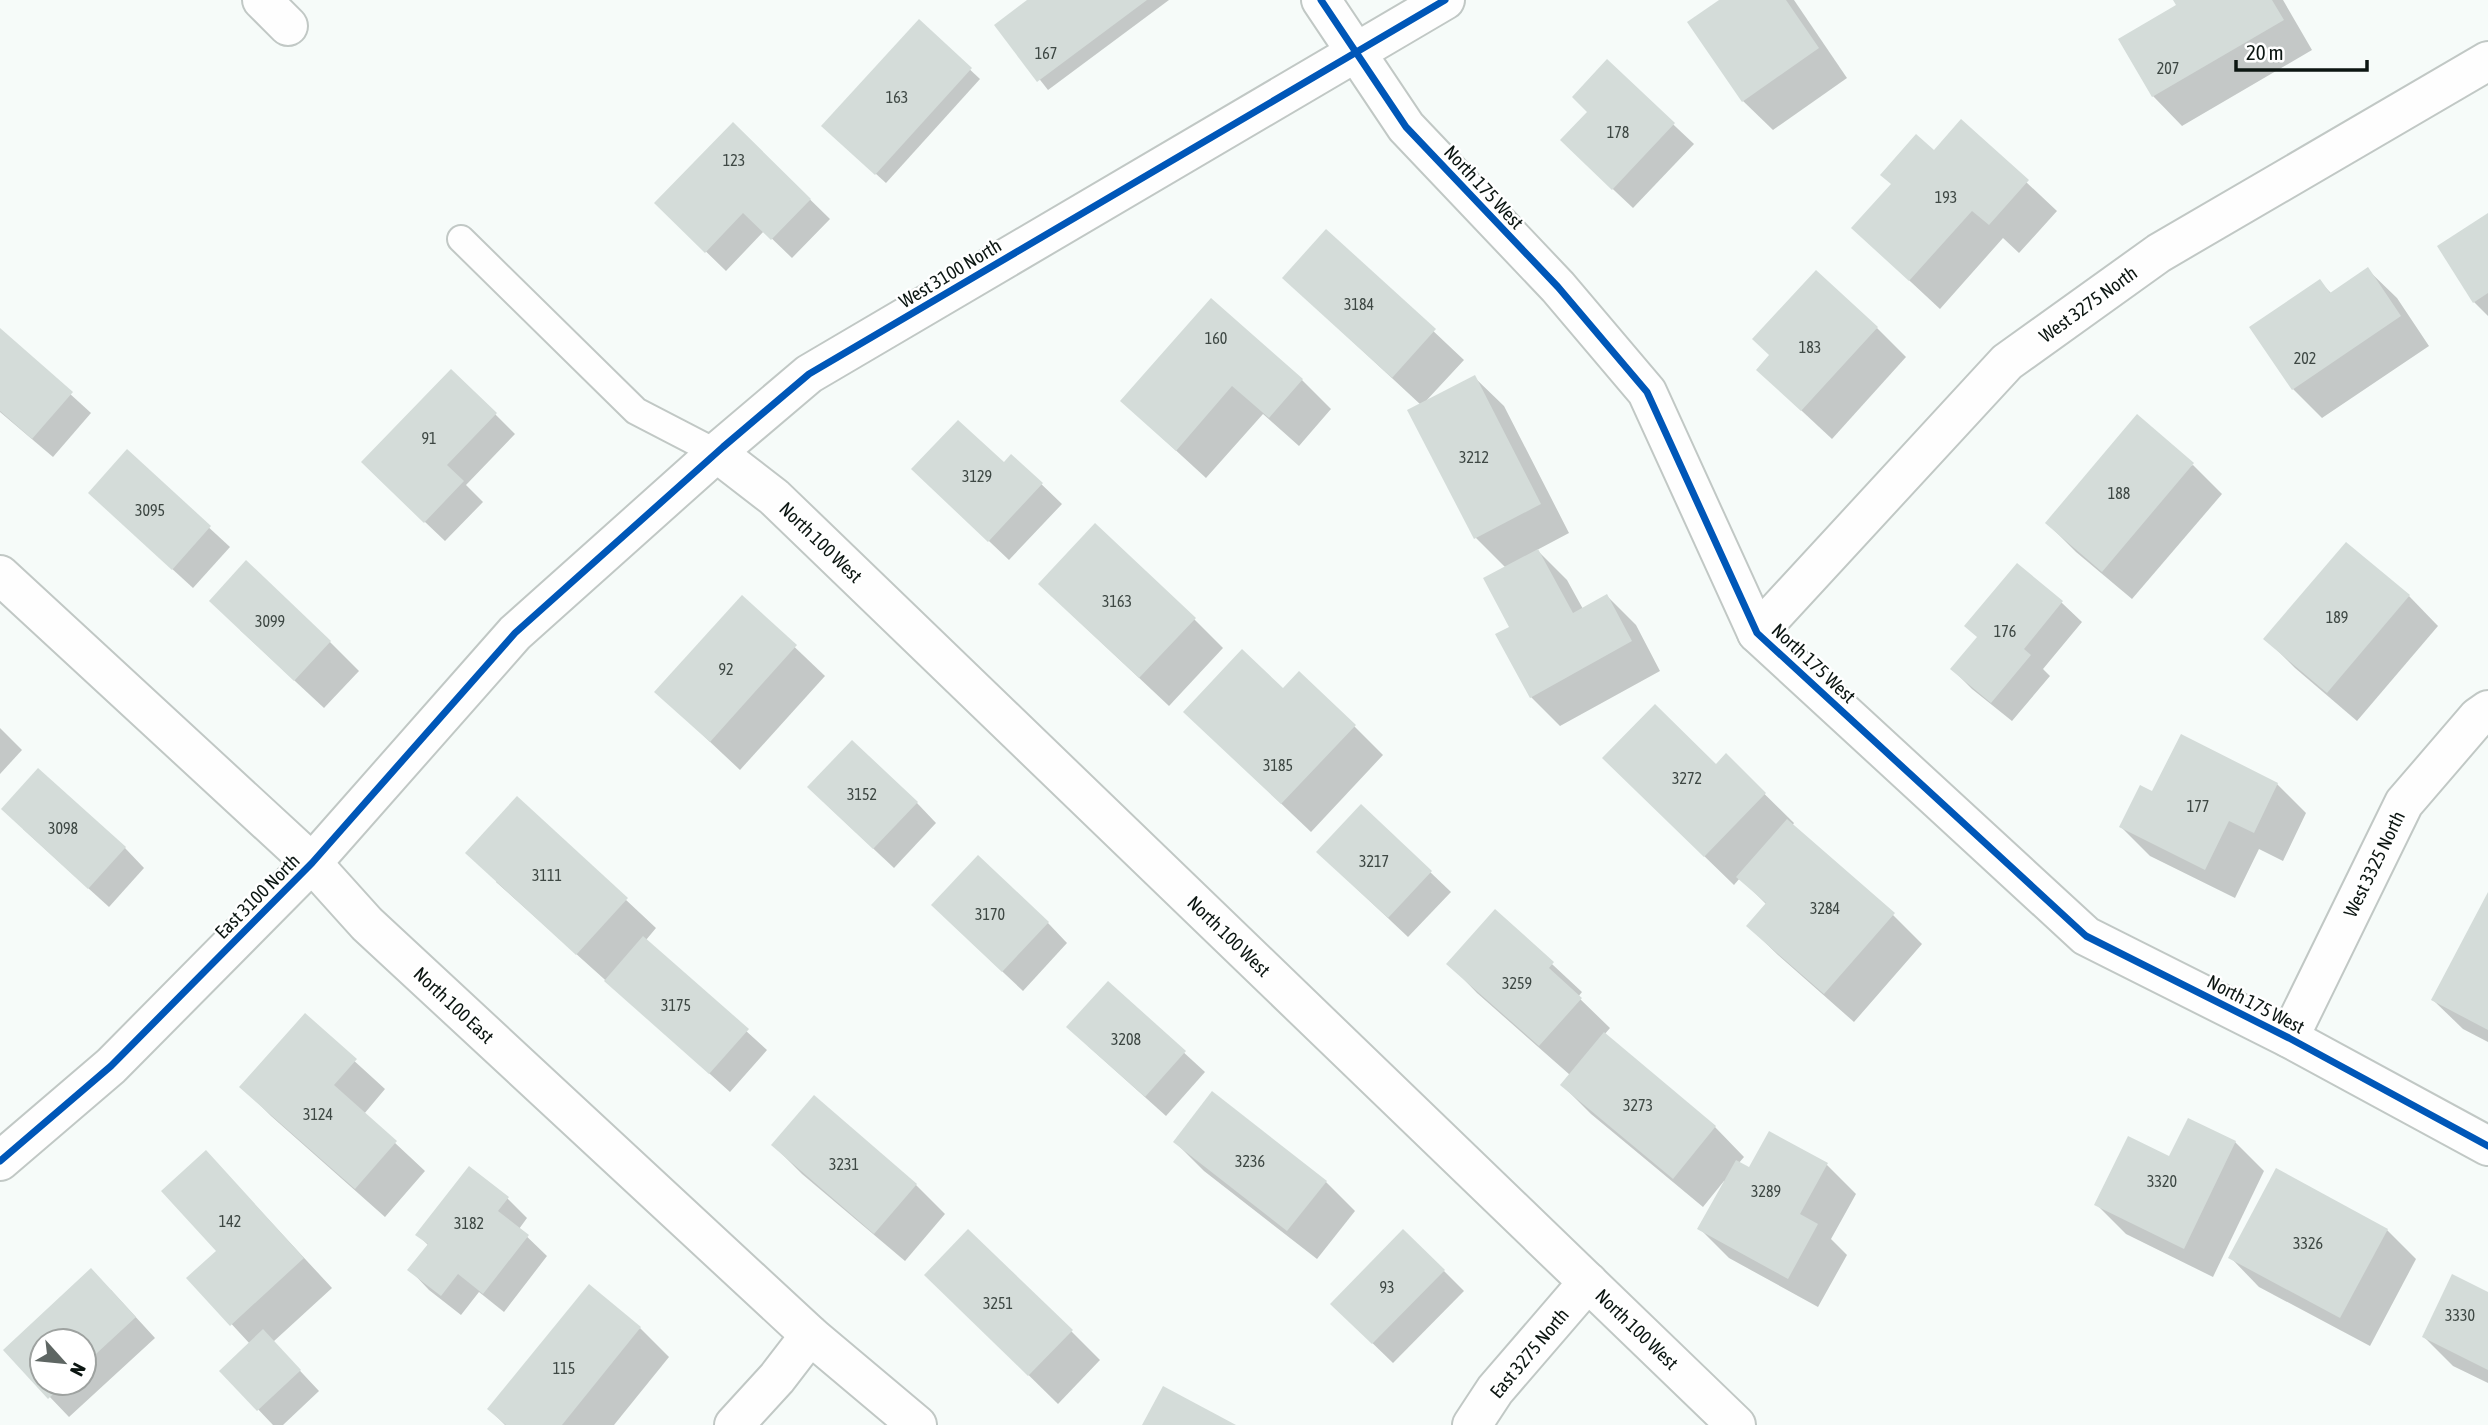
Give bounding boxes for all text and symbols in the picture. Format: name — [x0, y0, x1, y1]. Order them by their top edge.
scale bar — [2236, 28, 2367, 72]
text: 20 m — [2246, 40, 2284, 64]
house number: 167 — [1035, 44, 1057, 62]
house number: 207 — [2157, 59, 2179, 77]
house number: 163 — [886, 88, 908, 106]
house number: 178 — [1607, 123, 1629, 141]
street label: North 175 West — [1440, 141, 1528, 233]
house number: 123 — [723, 151, 745, 169]
house number: 193 — [1935, 188, 1957, 206]
street label: West 3100 North — [895, 234, 1005, 312]
street label: West 3275 North — [2035, 261, 2141, 347]
house number: 3184 — [1344, 295, 1374, 313]
house number: 160 — [1205, 329, 1227, 347]
house number: 183 — [1799, 338, 1821, 356]
house number: 202 — [2294, 349, 2316, 367]
house number: 91 — [421, 429, 437, 447]
house number: 3212 — [1459, 448, 1489, 466]
house number: 3129 — [962, 467, 992, 485]
house number: 188 — [2108, 484, 2130, 502]
street label: North 100 West — [775, 497, 867, 587]
house number: 3095 — [135, 501, 165, 519]
house number: 3163 — [1102, 592, 1132, 610]
house number: 189 — [2326, 608, 2348, 626]
house number: 3099 — [255, 612, 285, 630]
street label: North 175 West — [1768, 619, 1860, 707]
house number: 176 — [1994, 622, 2016, 640]
house number: 92 — [718, 660, 734, 678]
house number: 3185 — [1263, 756, 1293, 774]
house number: 3272 — [1672, 769, 1702, 787]
house number: 3152 — [847, 785, 877, 803]
house number: 177 — [2187, 797, 2209, 815]
street label: West 3325 North — [2339, 807, 2409, 921]
house number: 3098 — [48, 819, 78, 837]
street label: East 3100 North — [210, 849, 304, 943]
house number: 3217 — [1359, 852, 1389, 870]
house number: 3111 — [532, 866, 562, 884]
street label: North 100 West — [1183, 891, 1275, 981]
house number: 3284 — [1810, 899, 1840, 917]
house number: 3170 — [975, 905, 1005, 923]
street label: North 100 East — [409, 962, 499, 1048]
street label: North 175 West — [2204, 970, 2308, 1038]
house number: 3259 — [1502, 974, 1532, 992]
house number: 3175 — [661, 996, 691, 1014]
house number: 3208 — [1111, 1030, 1141, 1048]
house number: 3273 — [1623, 1096, 1653, 1114]
house number: 3124 — [303, 1105, 333, 1123]
house number: 3236 — [1235, 1152, 1265, 1170]
house number: 3231 — [829, 1155, 859, 1173]
house number: 3320 — [2147, 1172, 2177, 1190]
house number: 3289 — [1751, 1182, 1781, 1200]
house number: 142 — [219, 1212, 241, 1230]
house number: 3182 — [454, 1214, 484, 1232]
house number: 3326 — [2293, 1234, 2323, 1252]
house number: 93 — [1379, 1278, 1395, 1296]
street label: North 100 West — [1591, 1284, 1683, 1374]
house number: 3251 — [983, 1294, 1013, 1312]
street label: East 3275 North — [1485, 1304, 1573, 1402]
house number: 3330 — [2445, 1306, 2475, 1324]
north arrow — [28, 1327, 98, 1397]
house number: 115 — [553, 1359, 575, 1377]
text: N — [66, 1360, 90, 1380]

